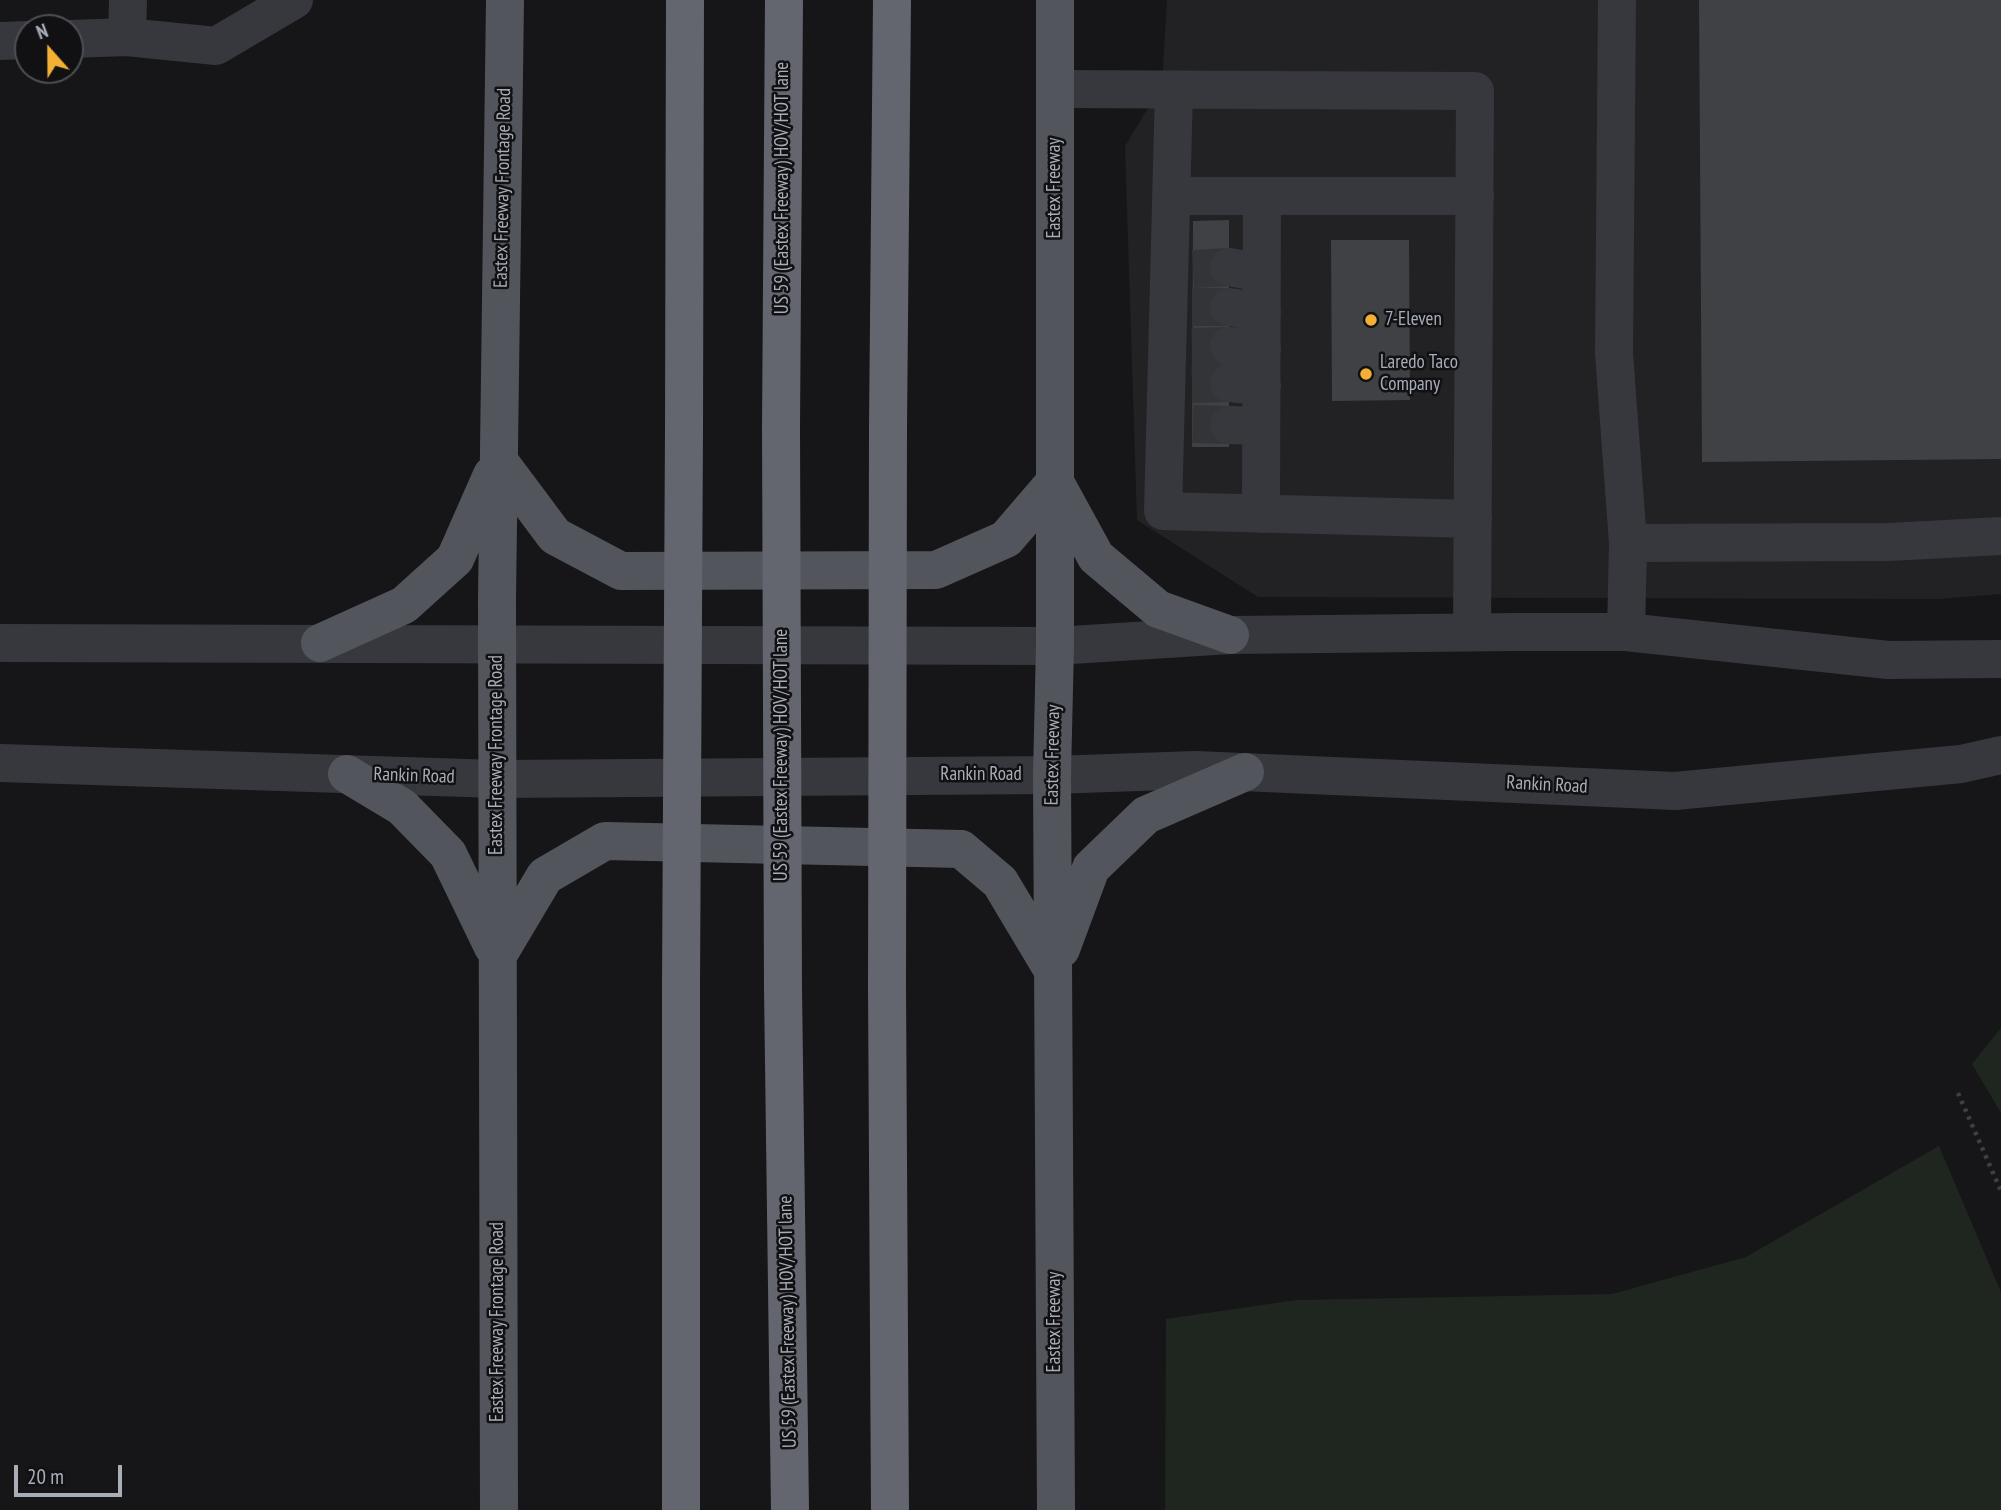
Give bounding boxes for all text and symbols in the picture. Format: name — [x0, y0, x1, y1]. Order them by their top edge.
north arrow — [14, 14, 84, 84]
text: N — [33, 18, 51, 44]
street label: US 59 (Eastex Freeway) HOV/HOT lane — [772, 62, 794, 314]
street label: Eastex Freeway Frontage Road — [490, 88, 516, 288]
street label: Eastex Freeway — [1044, 137, 1066, 239]
place label: 7-Eleven — [1385, 309, 1442, 331]
marker: 7-Eleven — [1363, 312, 1379, 328]
place label: Laredo Taco Company — [1380, 352, 1458, 396]
marker: Laredo Taco Company — [1358, 366, 1374, 382]
street label: US 59 (Eastex Freeway) HOV/HOT lane — [771, 629, 793, 881]
street label: Eastex Freeway Frontage Road — [486, 655, 508, 855]
street label: Eastex Freeway — [1041, 704, 1065, 806]
street label: Rankin Road — [373, 763, 455, 789]
street label: Rankin Road — [940, 764, 1022, 786]
street label: Rankin Road — [1506, 771, 1588, 799]
street label: US 59 (Eastex Freeway) HOV/HOT lane — [774, 1196, 802, 1448]
street label: Eastex Freeway Frontage Road — [487, 1222, 509, 1422]
street label: Eastex Freeway — [1044, 1271, 1066, 1373]
scale bar — [18, 1450, 126, 1494]
text: 20 m — [27, 1463, 64, 1490]

